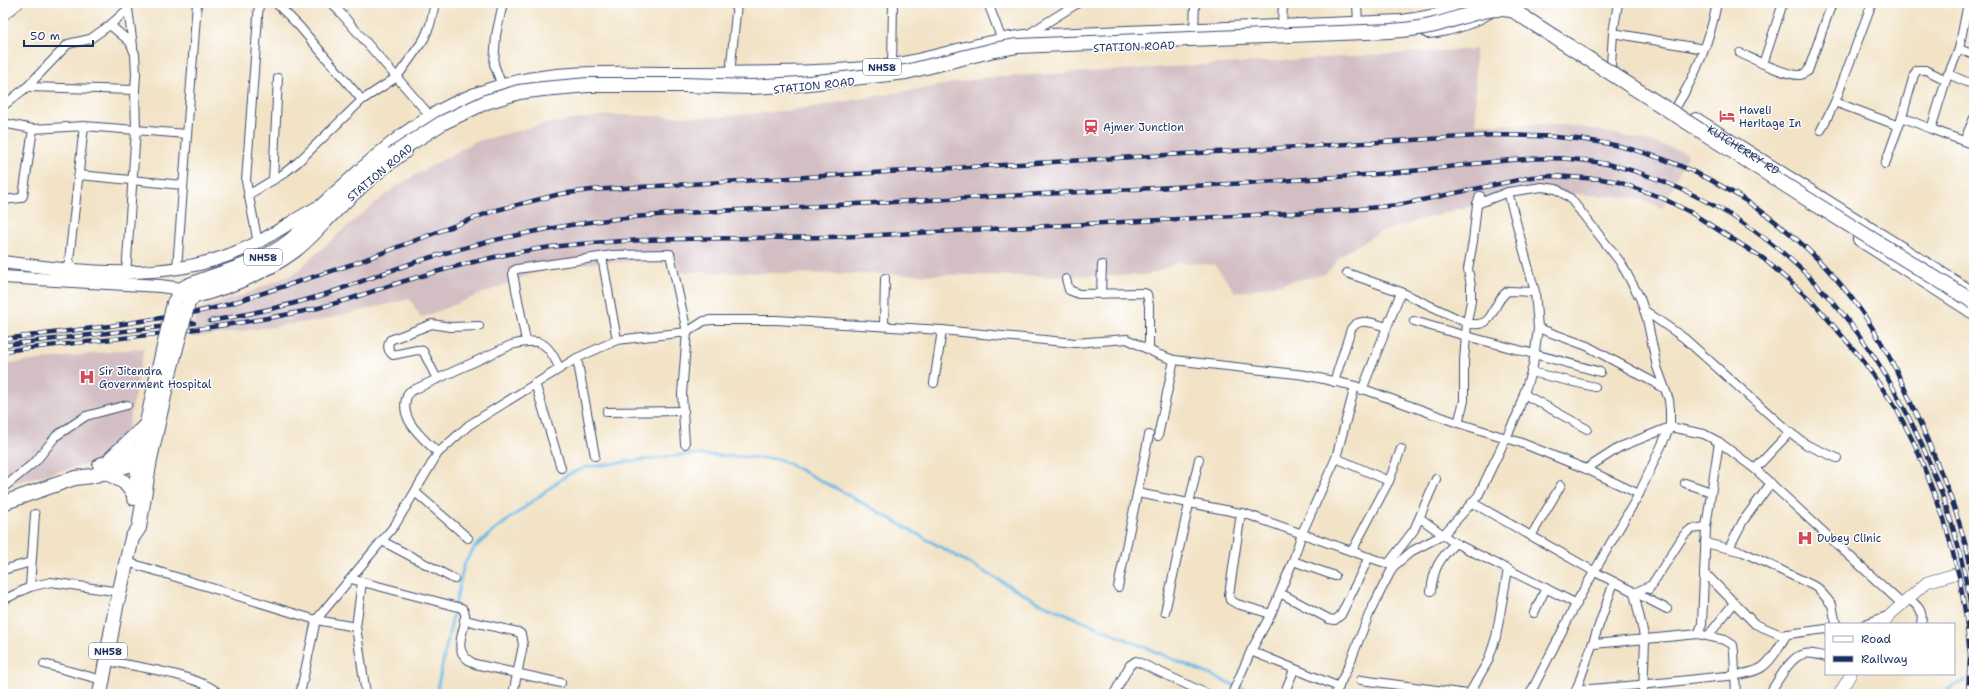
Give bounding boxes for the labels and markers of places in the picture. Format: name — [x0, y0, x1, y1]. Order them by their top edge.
place label: Haveli Heritage In — [1739, 103, 1801, 131]
hotel icon: Haveli Heritage In — [1718, 107, 1736, 125]
station icon: Ajmer Junction — [1082, 118, 1100, 136]
place label: Ajmer Junction — [1103, 120, 1184, 135]
place label: Sir Jitendra Government Hospital — [99, 364, 212, 392]
hospital icon: Sir Jitendra Government Hospital — [78, 368, 96, 386]
hospital icon: Dubey Clinic — [1796, 529, 1814, 547]
place label: Dubey Clinic — [1817, 531, 1882, 546]

